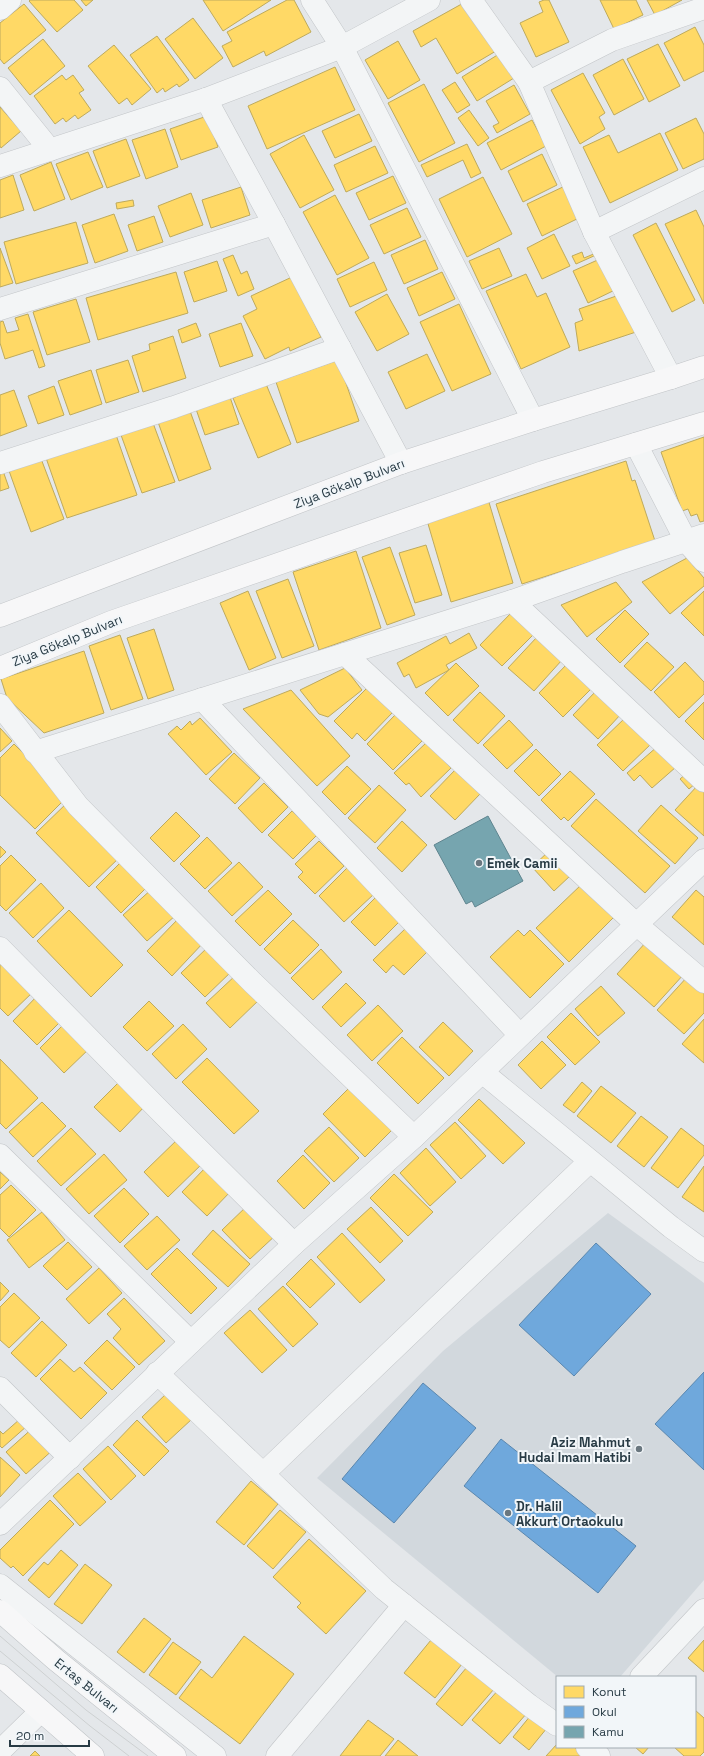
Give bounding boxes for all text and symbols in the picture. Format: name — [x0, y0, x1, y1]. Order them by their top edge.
street label: Ziya Gökalp Bulvarı — [291, 454, 407, 512]
street label: Ziya Gökalp Bulvarı — [10, 611, 125, 670]
place label: Emek Camii — [487, 855, 557, 872]
marker: Emek Camii — [474, 858, 484, 868]
place label: Aziz Mahmut Hudai Imam Hatibi — [519, 1434, 631, 1466]
marker: Aziz Mahmut Hudai Imam Hatibi — [634, 1444, 644, 1454]
place label: Dr. Halil Akkurt Ortaokulu — [516, 1498, 623, 1530]
marker: Dr. Halil Akkurt Ortaokulu — [503, 1508, 513, 1518]
street label: Ertaş Bulvarı — [51, 1654, 122, 1717]
legend — [556, 1676, 696, 1748]
text: Konut — [592, 1684, 627, 1700]
text: Okul — [592, 1704, 617, 1720]
scale bar — [10, 1722, 89, 1748]
text: Kamu — [592, 1724, 624, 1740]
text: 20 m — [16, 1728, 44, 1744]

